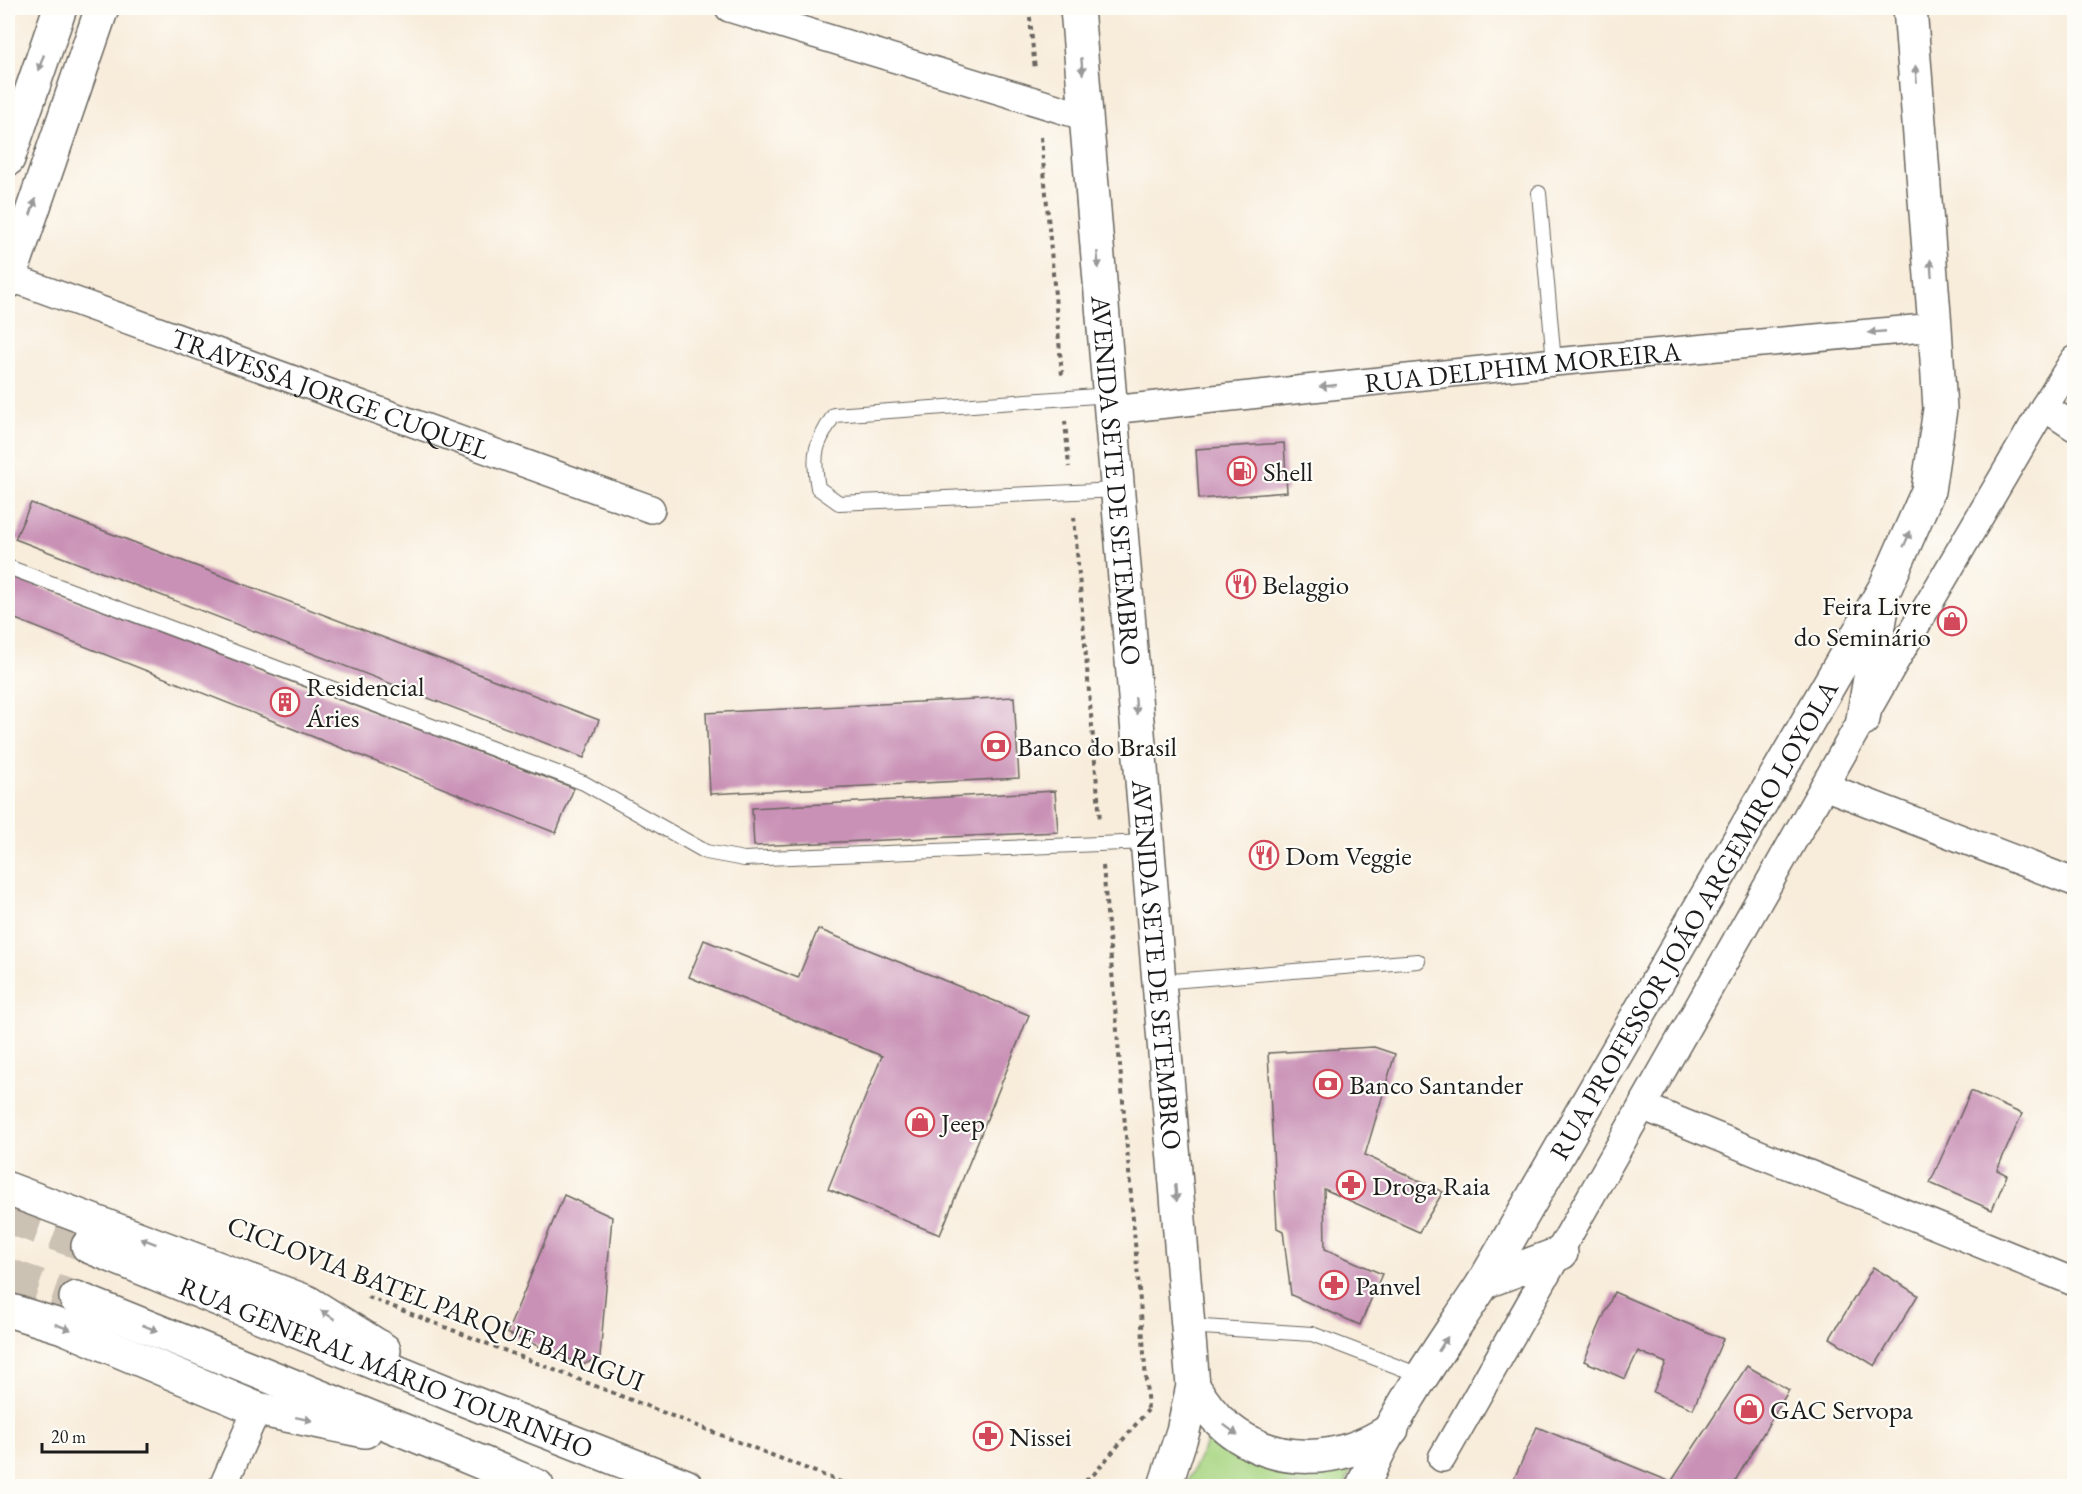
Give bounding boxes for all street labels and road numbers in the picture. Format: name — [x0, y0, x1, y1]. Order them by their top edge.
street label: AVENIDA SETE DE SETEMBRO — [1084, 293, 1150, 667]
street label: TRAVESSA JORGE CUQUEL — [167, 320, 495, 467]
street label: RUA DELPHIM MOREIRA — [1363, 333, 1683, 400]
street label: RUA PROFESSOR JOÃO ARGEMIRO LOYOLA — [1541, 673, 1846, 1166]
street label: AVENIDA SETE DE SETEMBRO — [1124, 777, 1191, 1151]
street label: CICLOVIA BATEL PARQUE BARIGUI — [222, 1207, 650, 1399]
street label: RUA GENERAL MÁRIO TOURINHO — [174, 1268, 598, 1466]

